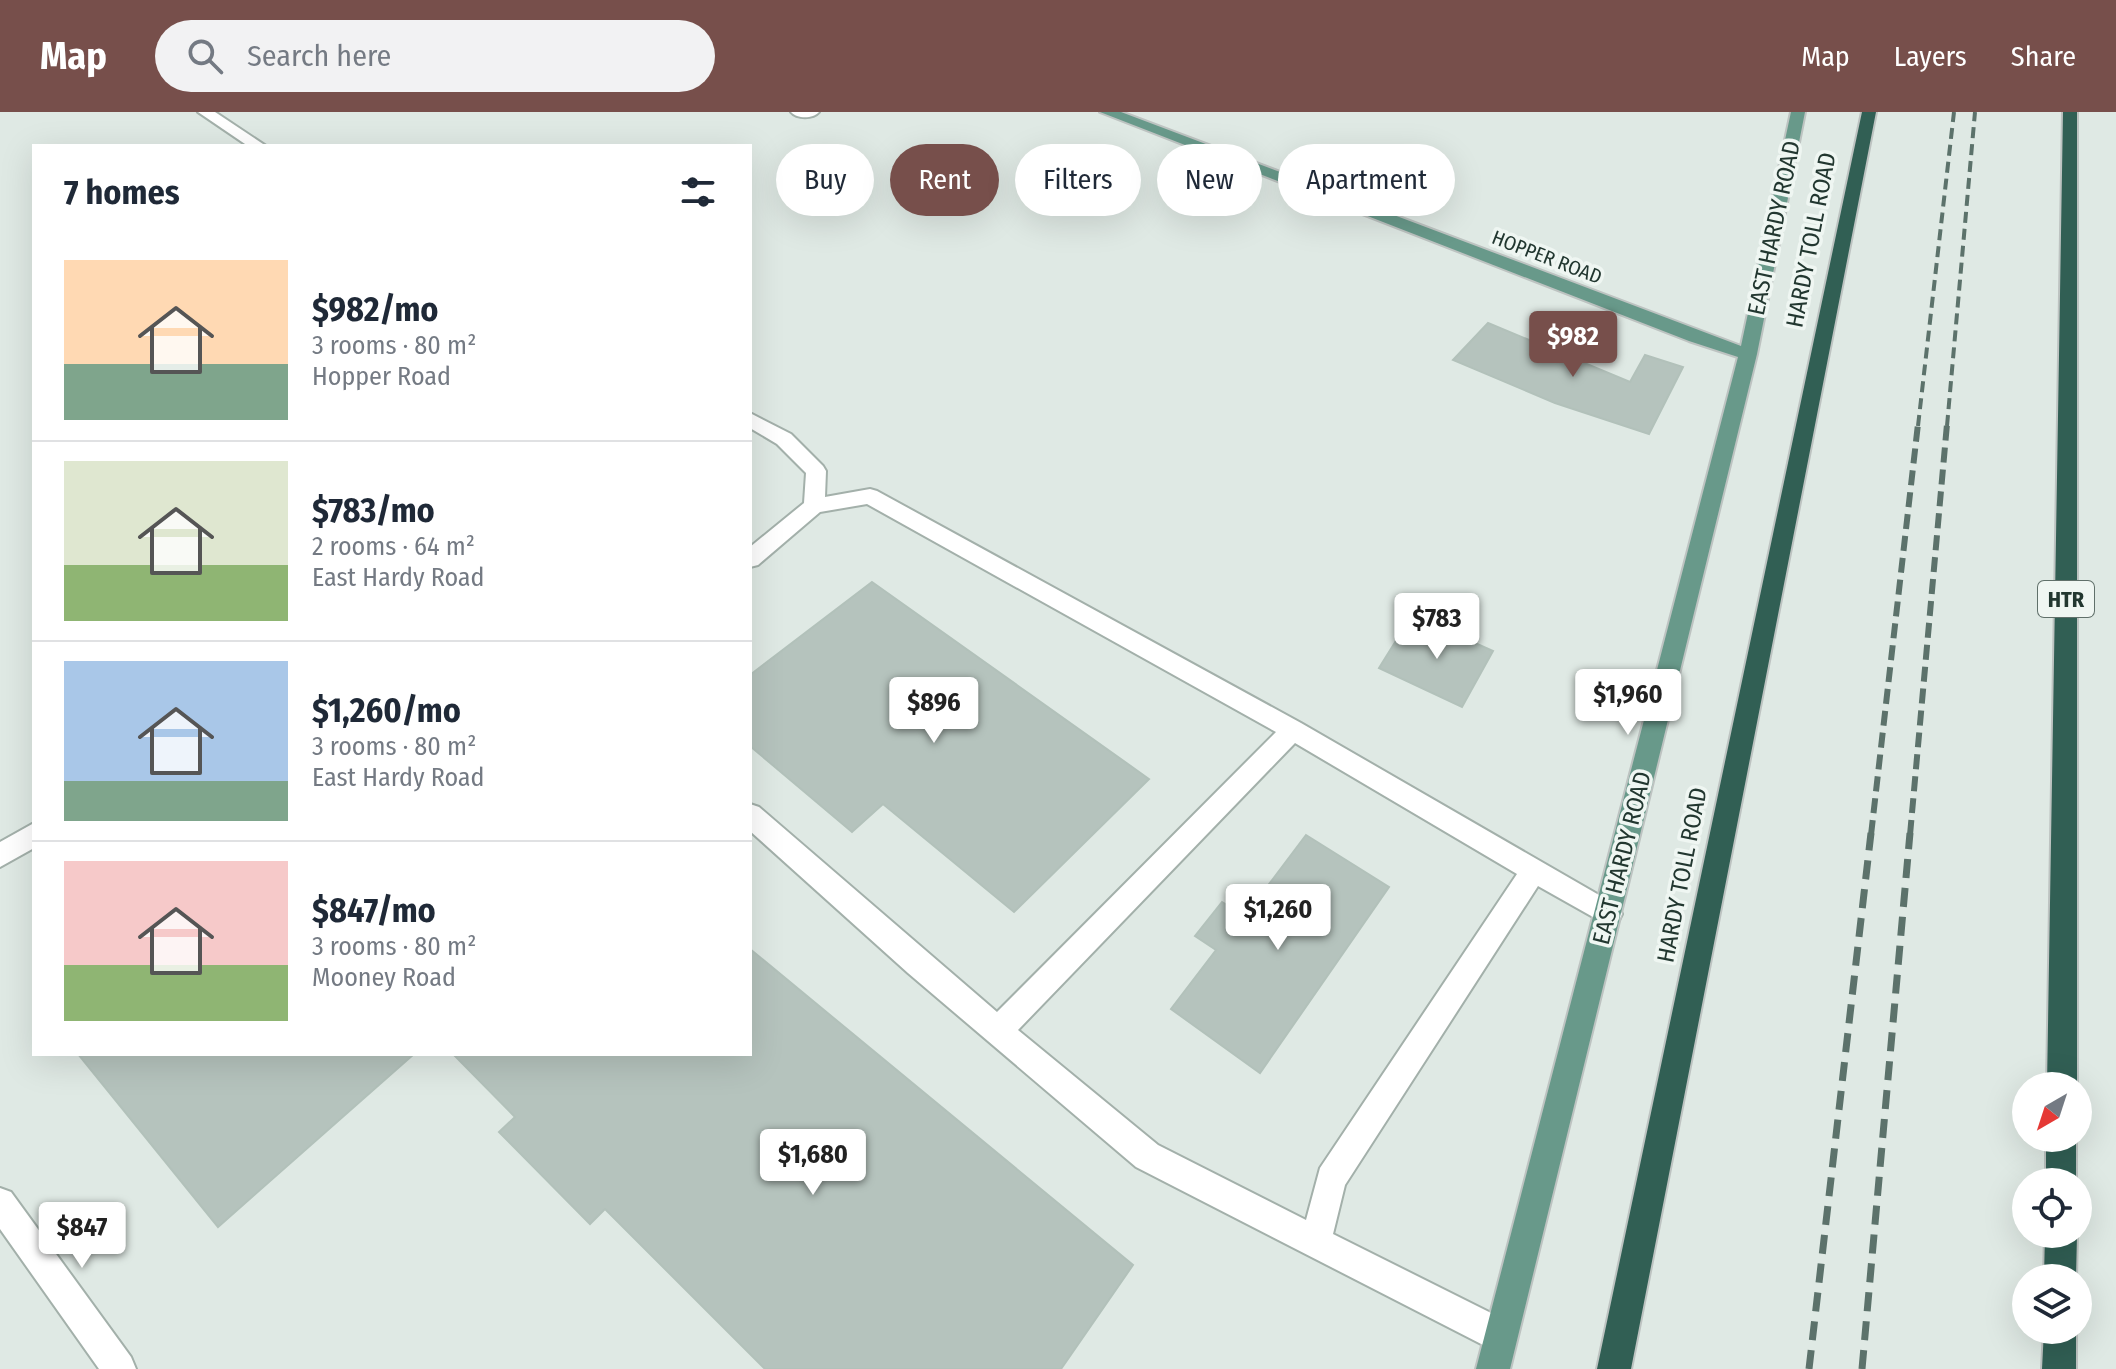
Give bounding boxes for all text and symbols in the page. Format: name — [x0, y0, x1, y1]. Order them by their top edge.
search box — [155, 20, 715, 92]
text: Map — [40, 33, 107, 79]
icon: search — [183, 34, 227, 78]
text: Search here — [247, 38, 391, 74]
text: Map — [1801, 40, 1850, 73]
text: Layers — [1894, 40, 1967, 73]
text: Share — [2011, 40, 2076, 73]
street label: EAST HARDY ROAD — [1742, 138, 1806, 318]
chip: Buy — [776, 144, 874, 216]
chip: Rent — [890, 144, 999, 216]
chip: Filters — [1015, 144, 1141, 216]
chip: New — [1157, 144, 1262, 216]
chip: Apartment — [1278, 144, 1455, 216]
street label: HARDY TOLL ROAD — [1780, 150, 1842, 330]
icon: filters — [676, 170, 720, 214]
text: 7 homes — [64, 172, 180, 213]
street label: HOPPER ROAD — [1489, 225, 1605, 289]
text: $982/mo — [312, 289, 438, 330]
icon: home — [128, 292, 224, 388]
pin: $982 — [1526, 311, 1620, 379]
text: $982 — [1547, 321, 1599, 352]
text: 3 rooms · 80 m² — [312, 330, 476, 361]
text: Hopper Road — [312, 361, 451, 392]
text: $783/mo — [312, 490, 435, 531]
icon: home — [128, 493, 224, 589]
text: 2 rooms · 64 m² — [312, 531, 475, 562]
text: East Hardy Road — [312, 562, 485, 593]
road number: HTR — [2038, 581, 2094, 617]
pin: $783 — [1390, 593, 1484, 661]
text: $783 — [1412, 603, 1462, 634]
pin: $1,960 — [1563, 669, 1693, 737]
pin: $896 — [887, 677, 981, 745]
text: $1,960 — [1593, 679, 1663, 710]
text: $896 — [907, 687, 961, 718]
text: $1,260/mo — [312, 690, 461, 731]
icon: home — [128, 693, 224, 789]
text: 3 rooms · 80 m² — [312, 731, 476, 762]
text: East Hardy Road — [312, 762, 485, 793]
street label: EAST HARDY ROAD — [1587, 769, 1657, 947]
street label: HARDY TOLL ROAD — [1651, 785, 1713, 965]
pin: $1,260 — [1213, 884, 1343, 952]
text: $847/mo — [312, 890, 436, 931]
icon: home — [128, 893, 224, 989]
text: $1,260 — [1244, 894, 1312, 925]
text: 3 rooms · 80 m² — [312, 931, 476, 962]
text: Mooney Road — [312, 962, 456, 993]
north arrow — [2012, 1072, 2092, 1152]
map controls — [2012, 1072, 2092, 1344]
pin: $1,680 — [748, 1129, 878, 1197]
text: $1,680 — [778, 1139, 848, 1170]
button: locate — [2012, 1168, 2092, 1248]
pin: $847 — [35, 1202, 129, 1270]
text: $847 — [57, 1212, 107, 1243]
button: layers — [2012, 1264, 2092, 1344]

